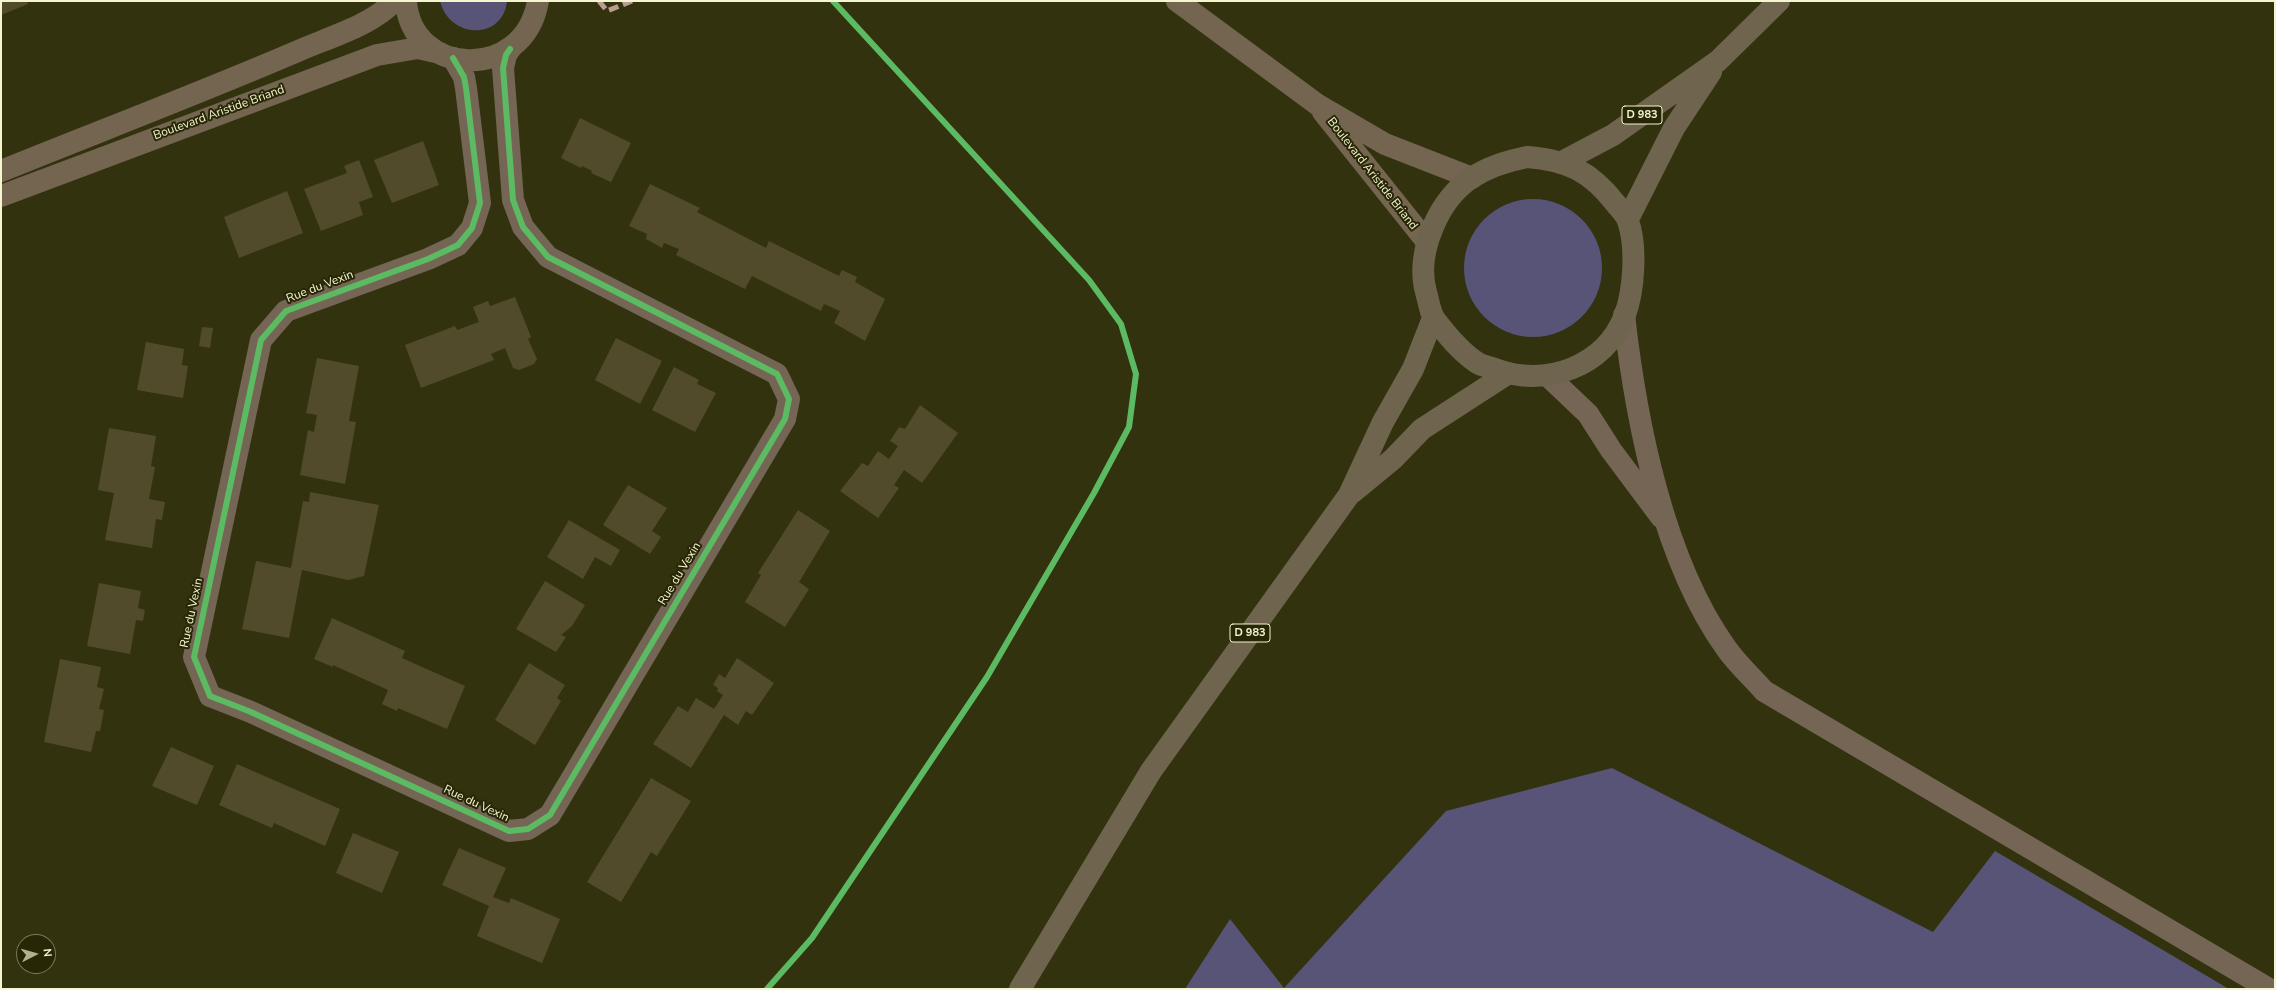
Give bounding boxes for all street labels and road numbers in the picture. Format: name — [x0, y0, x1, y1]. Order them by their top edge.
street label: Boulevard Aristide Briand — [152, 83, 286, 143]
road number: D 983 — [1622, 106, 1662, 124]
street label: Boulevard Aristide Briand — [1324, 115, 1420, 233]
street label: Rue du Vexin — [284, 268, 356, 306]
street label: Rue du Vexin — [656, 540, 704, 608]
street label: Rue du Vexin — [178, 577, 206, 649]
road number: D 983 — [1230, 624, 1270, 642]
street label: Rue du Vexin — [441, 783, 511, 825]

